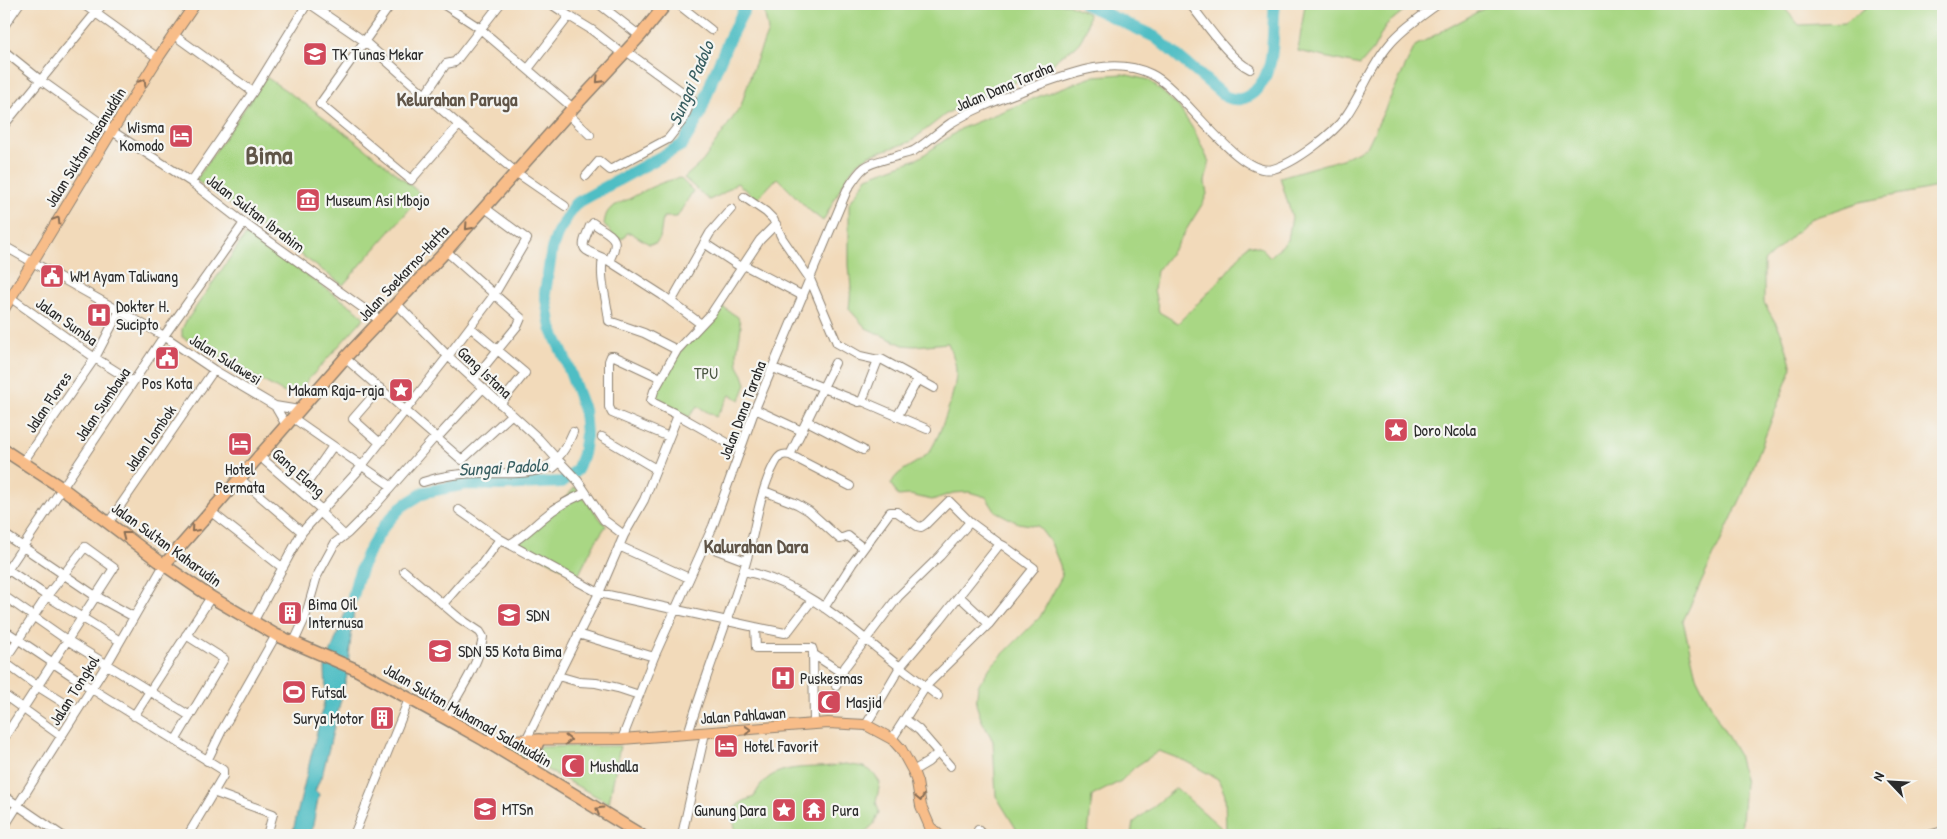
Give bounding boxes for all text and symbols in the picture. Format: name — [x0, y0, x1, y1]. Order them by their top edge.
water label: Sungai Padolo — [662, 36, 721, 129]
school or university icon: TK Tunas Mekar — [302, 41, 328, 67]
place label: TK Tunas Mekar — [332, 43, 424, 65]
street label: Jalan Dana Taraha — [952, 56, 1056, 116]
one-way arrow — [596, 74, 605, 83]
one-way arrow — [137, 78, 146, 87]
street label: Jalan Sultan Hasanuddin — [39, 83, 131, 211]
district label: Kelurahan Paruga — [397, 86, 518, 113]
place label: Wisma Komodo — [119, 116, 165, 156]
hotel icon: Wisma Komodo — [168, 123, 194, 149]
district label: Bima — [246, 137, 293, 172]
street label: Jalan Sultan Ibrahim — [202, 169, 310, 257]
museum icon: Museum Asi Mbojo — [295, 187, 321, 213]
place label: Museum Asi Mbojo — [326, 189, 430, 211]
one-way arrow — [51, 216, 61, 225]
street label: Jalan Soekarno-Hatta — [353, 220, 453, 326]
one-way arrow — [464, 222, 473, 231]
public building icon: WM Ayam Taliwang — [39, 263, 65, 289]
place label: WM Ayam Taliwang — [70, 265, 178, 287]
street label: Jalan Sumba — [32, 292, 102, 350]
place label: Dokter H. Sucipto — [116, 295, 169, 335]
hospital icon: Dokter H. Sucipto — [86, 302, 112, 328]
street label: Jalan Sulawesi — [186, 328, 266, 390]
street label: Gang Istana — [453, 341, 517, 403]
public building icon: Pos Kota — [154, 345, 180, 371]
street label: Jalan Dana Taraha — [713, 358, 771, 462]
park label: TPU — [694, 362, 718, 384]
street label: Jalan Sumbawa — [69, 363, 135, 445]
street label: Jalan Flores — [20, 367, 76, 437]
place label: Pos Kota — [142, 372, 192, 394]
place icon: Makam Raja-raja — [388, 377, 414, 403]
place label: Makam Raja-raja — [288, 379, 384, 401]
street label: Jalan Lombok — [119, 400, 181, 476]
place icon: Doro Ncola — [1383, 417, 1409, 443]
place label: Doro Ncola — [1414, 419, 1476, 441]
hotel icon: Hotel Permata — [227, 431, 253, 457]
street label: Gang Elang — [268, 443, 330, 501]
water label: Sungai Padolo — [458, 452, 550, 482]
place label: Hotel Permata — [215, 458, 265, 498]
street label: Jalan Sultan Kaharudin — [107, 496, 227, 592]
one-way arrow — [191, 524, 200, 533]
one-way arrow — [122, 532, 131, 540]
district label: Kalurahan Dara — [704, 533, 809, 559]
place label: Bima Oil Internusa — [308, 593, 363, 633]
building icon: Bima Oil Internusa — [277, 600, 303, 626]
school or university icon: SDN — [496, 602, 522, 628]
place label: SDN — [526, 604, 549, 626]
school or university icon: SDN 55 Kota Bima — [427, 638, 453, 664]
place label: SDN 55 Kota Bima — [458, 640, 561, 662]
street label: Jalan Tongkol — [44, 650, 105, 729]
street label: Jalan Sultan Muhamad Salahuddin — [380, 658, 556, 772]
hospital icon: Puskesmas — [770, 665, 796, 691]
place label: Puskesmas — [800, 667, 863, 689]
sports icon: Futsal — [281, 679, 307, 705]
place label: Futsal — [311, 681, 347, 703]
mosque icon: Masjid — [816, 689, 842, 715]
place label: Masjid — [846, 691, 882, 713]
street label: Jalan Pahlawan — [699, 701, 787, 729]
building icon: Surya Motor — [369, 705, 395, 731]
place label: Surya Motor — [293, 707, 364, 729]
one-way arrow — [744, 724, 752, 735]
hotel icon: Hotel Favorit — [713, 733, 739, 759]
one-way arrow — [564, 735, 572, 745]
place label: Hotel Favorit — [744, 735, 819, 757]
mosque icon: Mushalla — [560, 753, 586, 779]
place label: Mushalla — [590, 755, 638, 777]
north arrow — [1864, 756, 1914, 806]
text: N — [1868, 768, 1888, 784]
one-way arrow — [914, 794, 925, 803]
school or university icon: MTSn — [472, 796, 498, 822]
place icon: Gunung Dara — [771, 797, 797, 823]
temple icon: Pura — [801, 797, 827, 823]
place label: MTSn — [502, 798, 534, 820]
place label: Gunung Dara — [694, 799, 766, 821]
place label: Pura — [832, 799, 859, 821]
one-way arrow — [596, 807, 605, 817]

